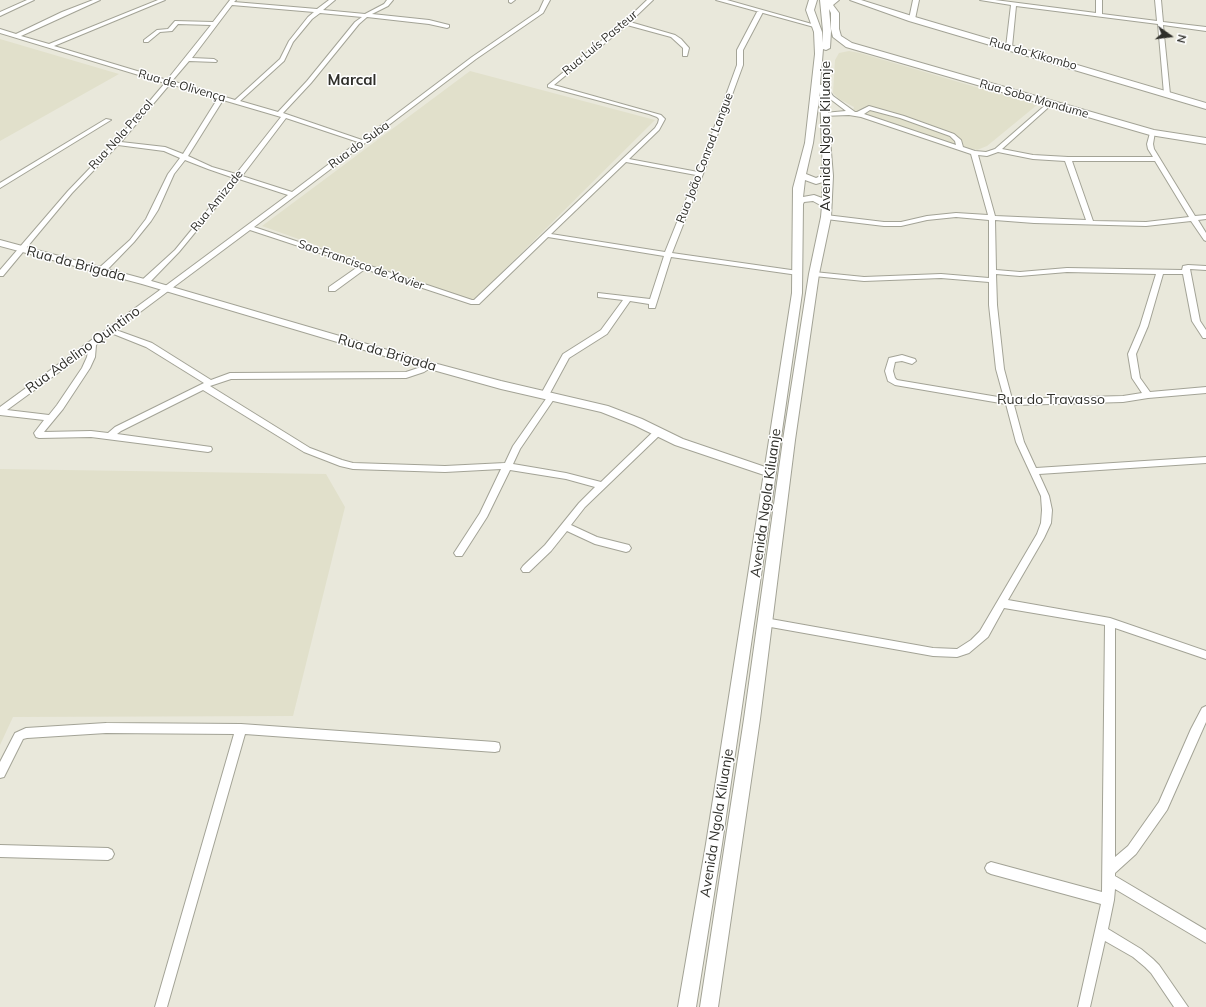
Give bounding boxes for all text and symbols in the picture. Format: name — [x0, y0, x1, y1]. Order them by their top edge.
street label: Rua Luís Pasteur — [560, 7, 640, 79]
north arrow — [1150, 16, 1190, 56]
text: N — [1174, 33, 1189, 45]
street label: Rua do Kikombo — [987, 35, 1079, 73]
street label: Avenida Ngola Kiluanje — [818, 61, 834, 211]
street label: Rua de Olivença — [137, 67, 227, 105]
district label: Marcal — [328, 71, 376, 89]
street label: Rua Soba Mandume — [978, 76, 1090, 122]
street label: Rua João Conrad Langue — [673, 91, 737, 225]
street label: Rua Nola Precol — [86, 97, 156, 173]
street label: Rua do Suba — [326, 118, 392, 172]
street label: Rua Amizade — [188, 167, 246, 235]
street label: Sao Francisco de Xavier — [296, 237, 426, 293]
street label: Rua da Brigada — [25, 243, 127, 285]
street label: Rua Adelino Quintino — [22, 303, 144, 397]
street label: Rua da Brigada — [336, 331, 438, 375]
street label: Rua do Travasso — [997, 392, 1105, 408]
street label: Avenida Ngola Kiluanje — [747, 427, 785, 579]
street label: Avenida Ngola Kiluanje — [697, 747, 737, 899]

